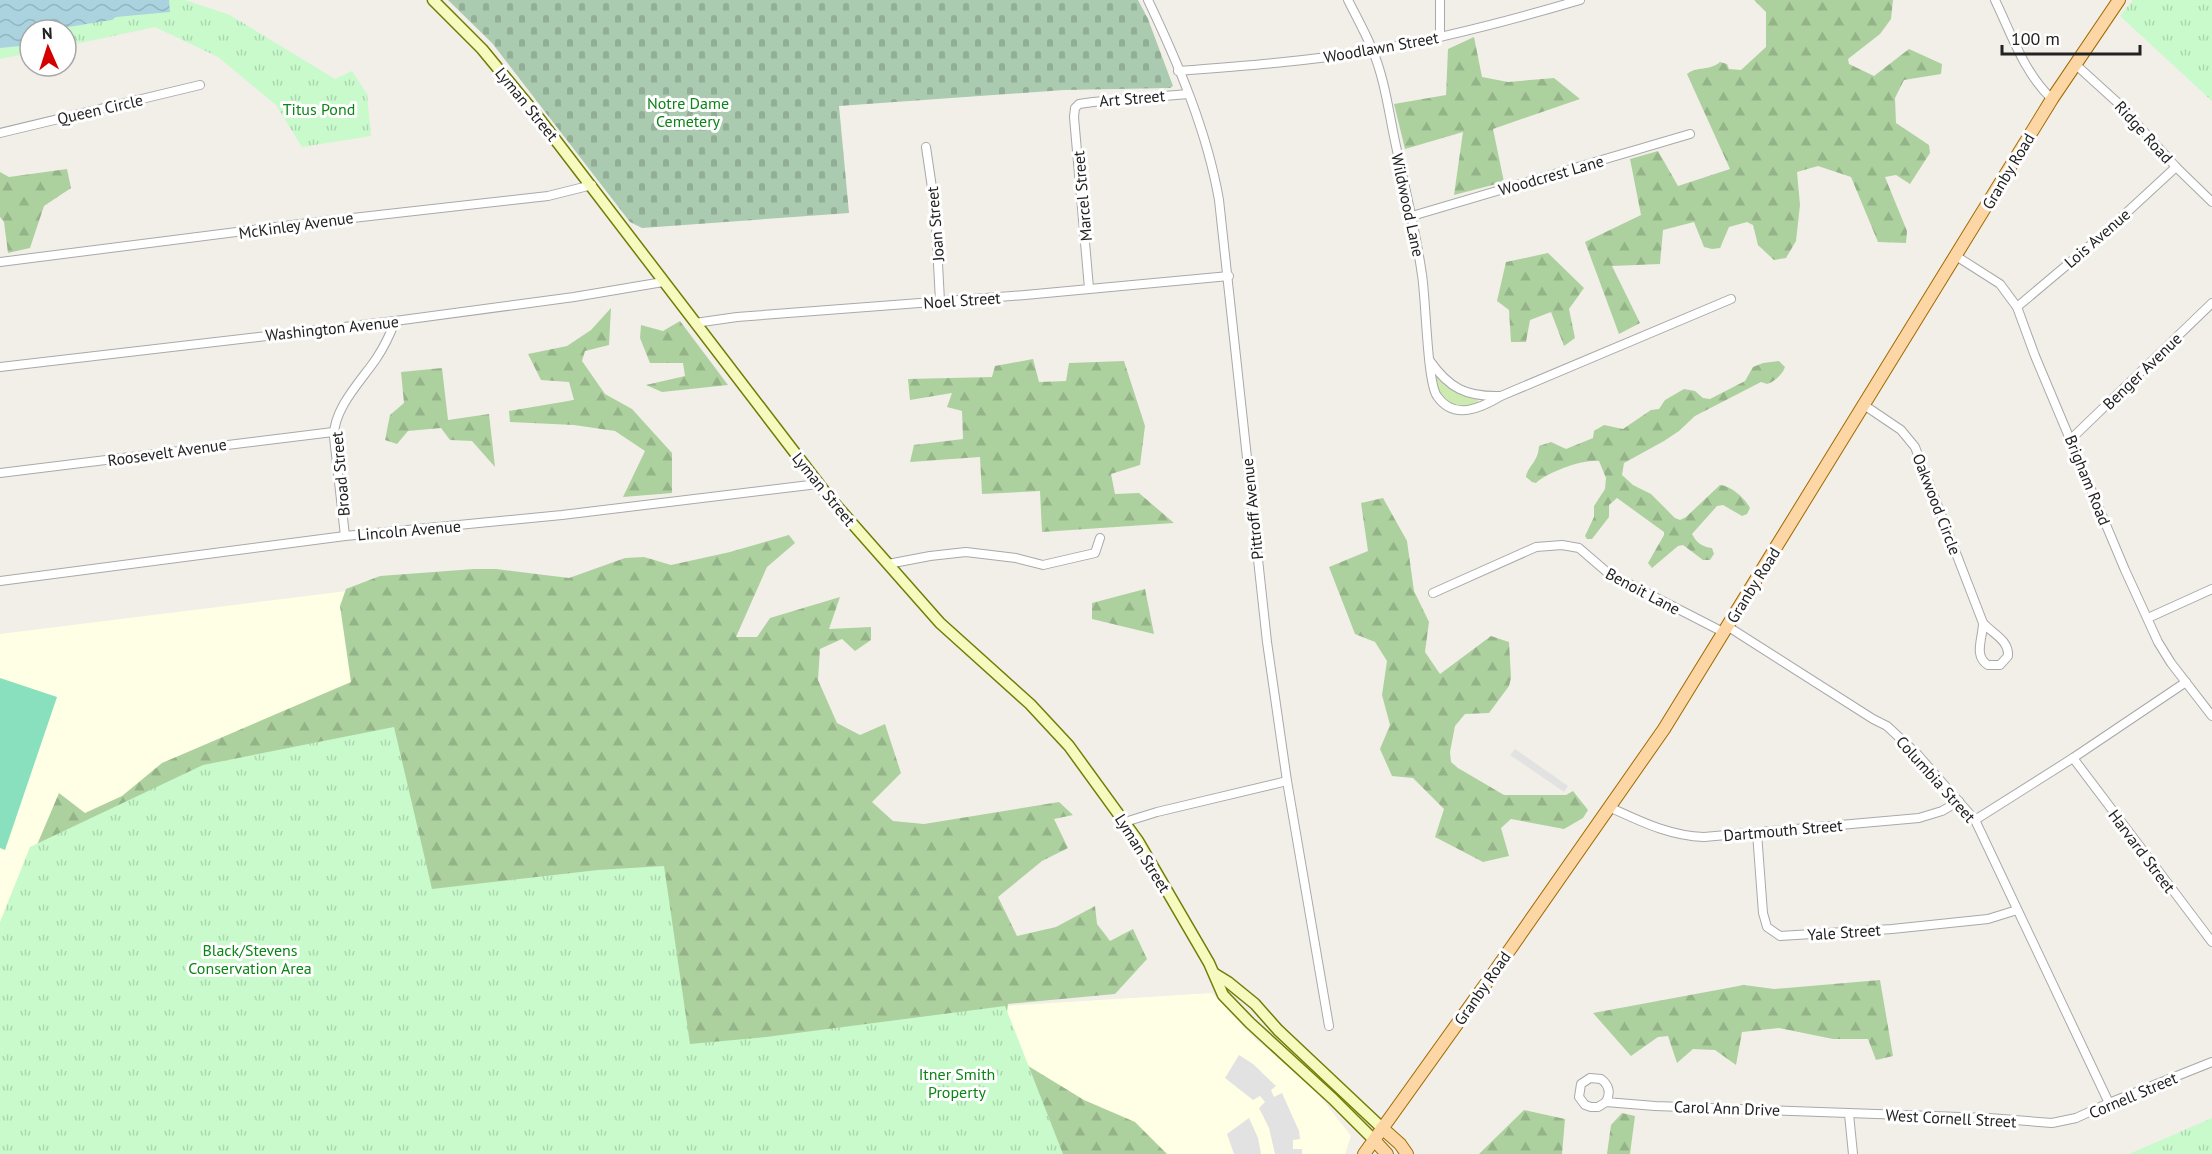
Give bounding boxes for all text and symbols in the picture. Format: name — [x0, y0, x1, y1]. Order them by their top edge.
north arrow — [18, 18, 78, 78]
scale bar — [2002, 18, 2140, 56]
text: N — [41, 23, 53, 43]
street label: Woodlawn Street — [1322, 27, 1441, 67]
text: 100 m — [2011, 27, 2060, 50]
street label: Lyman Street — [491, 63, 563, 145]
street label: Art Street — [1098, 85, 1166, 111]
street label: Queen Circle — [55, 89, 145, 129]
park label: Notre Dame Cemetery — [647, 93, 729, 131]
street label: Ridge Road — [2111, 97, 2177, 167]
park label: Titus Pond — [283, 99, 355, 119]
street label: Granby Road — [1977, 129, 2039, 213]
street label: Marcel Street — [1068, 149, 1096, 242]
street label: Woodcrest Lane — [1496, 150, 1606, 200]
street label: Wildwood Lane — [1387, 151, 1429, 259]
street label: Joan Street — [922, 185, 948, 263]
street label: Lois Avenue — [2060, 204, 2134, 272]
street label: McKinley Avenue — [237, 207, 355, 243]
street label: Noel Street — [923, 287, 1002, 313]
street label: Washington Avenue — [264, 311, 400, 345]
street label: Benger Avenue — [2098, 328, 2186, 414]
street label: Broad Street — [326, 430, 354, 517]
street label: Brigham Road — [2061, 432, 2115, 528]
street label: Roosevelt Avenue — [106, 434, 228, 470]
street label: Lyman Street — [788, 448, 860, 530]
street label: Oakwood Circle — [1908, 450, 1966, 558]
street label: Pittroff Avenue — [1237, 457, 1267, 561]
street label: Lincoln Avenue — [356, 516, 462, 544]
street label: Granby Road — [1722, 543, 1784, 627]
street label: Benoit Lane — [1602, 563, 1684, 619]
street label: Columbia Street — [1892, 732, 1980, 827]
street label: Harvard Street — [2104, 805, 2180, 897]
street label: Lyman Street — [1111, 810, 1175, 897]
street label: Dartmouth Street — [1723, 815, 1844, 845]
street label: Yale Street — [1807, 919, 1882, 945]
park label: Black/Stevens Conservation Area — [188, 940, 312, 978]
street label: Granby Road — [1449, 947, 1515, 1029]
park label: Itner Smith Property — [919, 1064, 995, 1102]
street label: Cornell Street — [2086, 1067, 2181, 1123]
street label: Carol Ann Drive — [1674, 1096, 1780, 1120]
street label: West Cornell Street — [1885, 1105, 2018, 1131]

